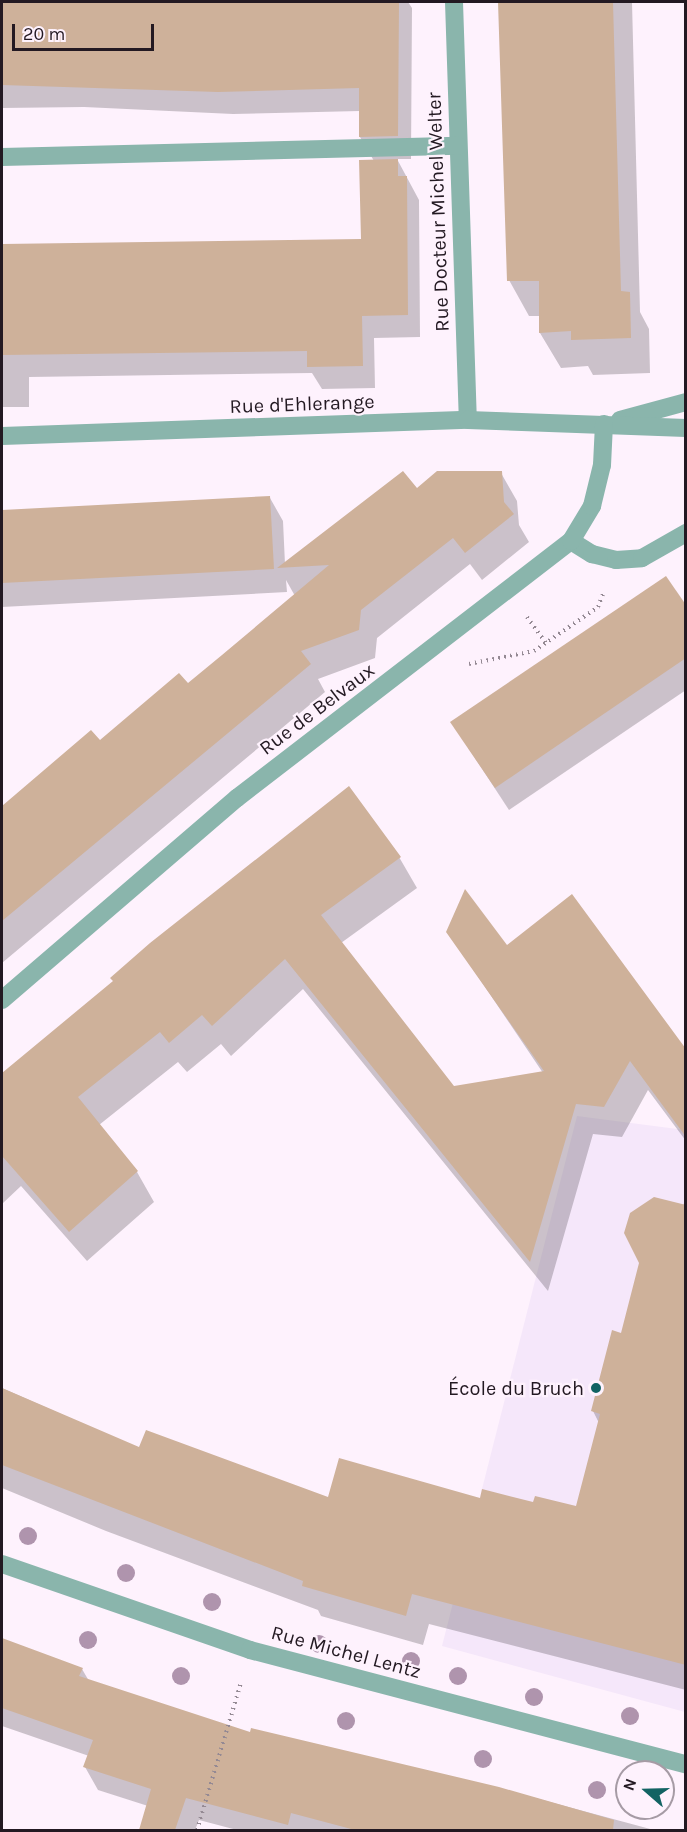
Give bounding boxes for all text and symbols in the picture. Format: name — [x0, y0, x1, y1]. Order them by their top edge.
scale bar — [15, 12, 158, 50]
text: 20 m — [23, 23, 65, 45]
street label: Rue Docteur Michel Welter — [422, 92, 454, 332]
street label: Rue d'Ehlerange — [229, 389, 375, 419]
street label: Rue de Belvaux — [255, 658, 379, 760]
place label: École du Bruch — [448, 1376, 584, 1400]
marker: École du Bruch — [589, 1381, 603, 1395]
street label: Rue Michel Lentz — [269, 1620, 423, 1684]
north arrow — [615, 1760, 675, 1820]
text: N — [619, 1776, 640, 1793]

